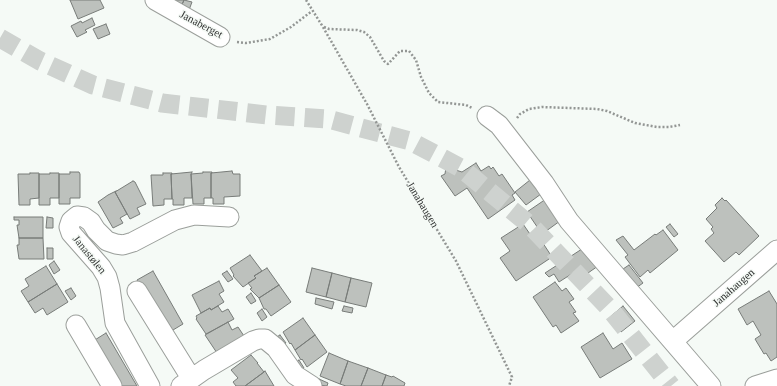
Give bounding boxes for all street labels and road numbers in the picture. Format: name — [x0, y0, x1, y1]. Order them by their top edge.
street label: Janaberget — [177, 8, 225, 42]
street label: Janahaugen — [403, 180, 441, 230]
street label: Janastølen — [69, 233, 109, 277]
street label: Janahaugen — [710, 266, 758, 310]

